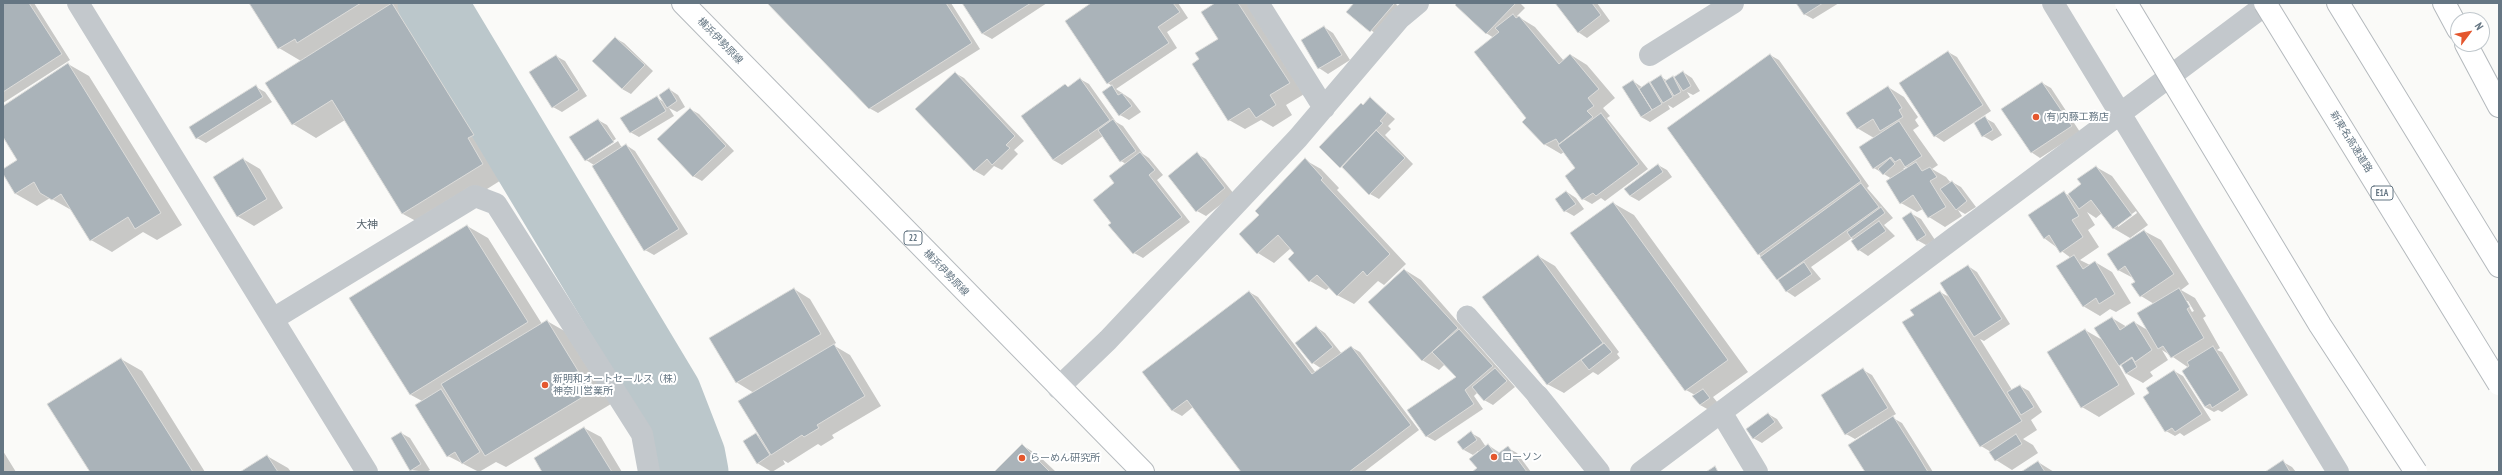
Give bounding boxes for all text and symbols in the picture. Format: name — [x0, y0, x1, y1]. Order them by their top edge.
north arrow — [2450, 12, 2490, 52]
street label: 横浜伊勢原線 — [695, 15, 745, 67]
text: N — [2472, 20, 2487, 32]
street label: 新東名高速道路 — [2327, 109, 2375, 175]
place label: (有)内藤工務店 — [2044, 111, 2109, 123]
marker: (有)内藤工務店 — [2031, 112, 2041, 122]
road number: E1A — [2371, 186, 2393, 200]
district label: 大神 — [356, 218, 378, 232]
road number: 22 — [904, 231, 922, 245]
street label: 横浜伊勢原線 — [921, 247, 971, 299]
place label: 新明和オートセールス（株） 神奈川営業所 — [553, 373, 683, 396]
marker: 新明和オートセールス（株） 神奈川営業所 — [540, 380, 550, 390]
place label: ローソン — [1502, 451, 1542, 463]
place label: らーめん研究所 — [1030, 452, 1100, 464]
marker: ローソン — [1489, 452, 1499, 462]
marker: らーめん研究所 — [1017, 453, 1027, 463]

